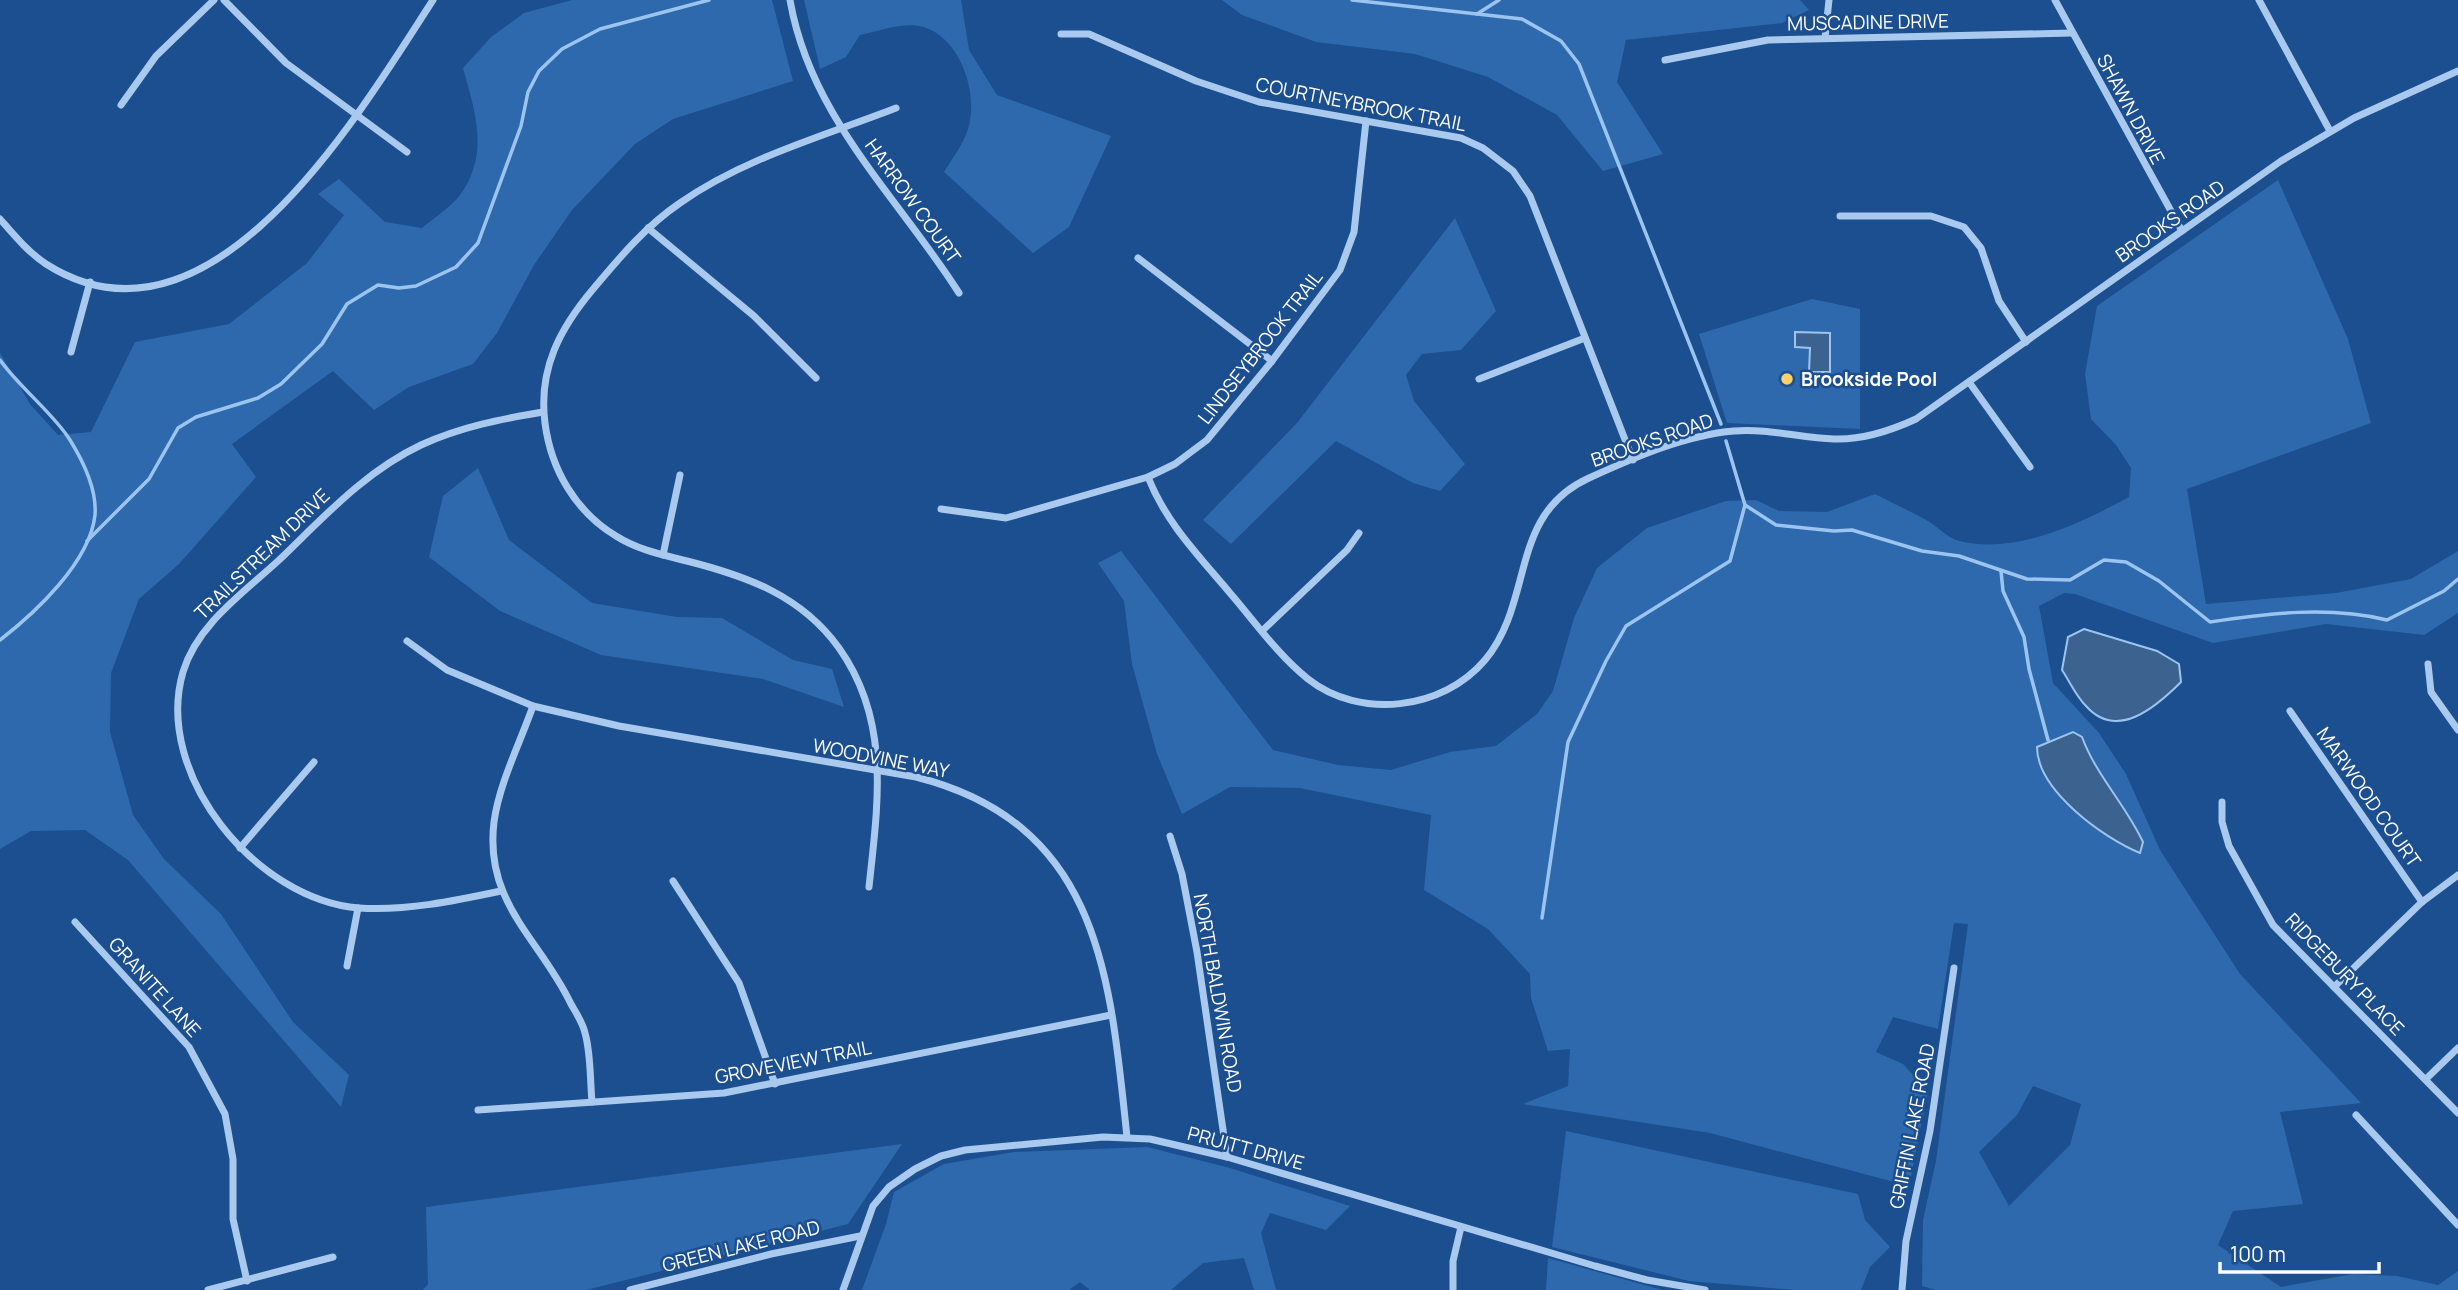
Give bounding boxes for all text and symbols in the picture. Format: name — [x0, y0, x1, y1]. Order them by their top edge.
street label: MUSCADINE DRIVE — [1787, 8, 1949, 36]
street label: SHAWN DRIVE — [2091, 49, 2171, 169]
street label: COURTNEYBROOK TRAIL — [1254, 71, 1469, 137]
street label: HARROW COURT — [859, 134, 967, 269]
street label: BROOKS ROAD — [2110, 174, 2230, 268]
street label: LINDSEYBROOK TRAIL — [1192, 265, 1328, 429]
place label: Brookside Pool — [1801, 366, 1937, 392]
marker: Brookside Pool — [1779, 371, 1795, 387]
street label: BROOKS ROAD — [1587, 407, 1717, 473]
street label: TRAILSTREAM DRIVE — [189, 483, 335, 625]
street label: MARWOOD COURT — [2311, 722, 2427, 873]
street label: WOODVINE WAY — [811, 732, 952, 784]
street label: NORTH BALDWIN ROAD — [1188, 891, 1248, 1095]
street label: RIDGEBURY PLACE — [2280, 907, 2410, 1041]
street label: GRANITE LANE — [103, 931, 207, 1043]
street label: GROVEVIEW TRAIL — [713, 1034, 874, 1090]
street label: GRIFFIN LAKE ROAD — [1883, 1041, 1941, 1211]
street label: PRUITT DRIVE — [1185, 1120, 1307, 1176]
street label: GREEN LAKE ROAD — [659, 1214, 823, 1278]
scale bar — [2220, 1230, 2379, 1274]
text: 100 m — [2230, 1240, 2286, 1268]

